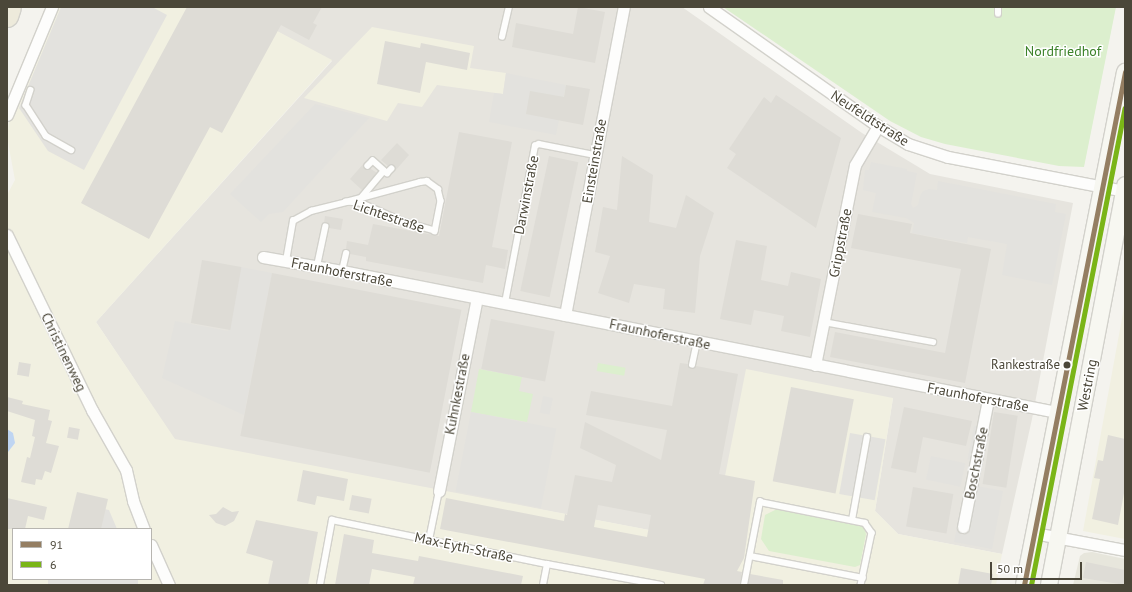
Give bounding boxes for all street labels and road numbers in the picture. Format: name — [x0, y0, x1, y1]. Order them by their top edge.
street label: Neufeldtstraße — [828, 87, 912, 149]
street label: Einsteinstraße — [578, 117, 610, 205]
street label: Darwinstraße — [510, 154, 542, 236]
street label: Lichtestraße — [351, 196, 427, 236]
street label: Grippstraße — [825, 207, 855, 279]
street label: Fraunhoferstraße — [290, 254, 394, 290]
street label: Christinenweg — [38, 310, 90, 394]
street label: Fraunhoferstraße — [608, 315, 712, 353]
street label: Kuhnkestraße — [441, 352, 473, 436]
street label: Westring — [1074, 358, 1100, 412]
street label: Fraunhoferstraße — [926, 379, 1030, 415]
street label: Boschstraße — [961, 425, 991, 501]
street label: Max-Eyth-Straße — [413, 528, 515, 566]

